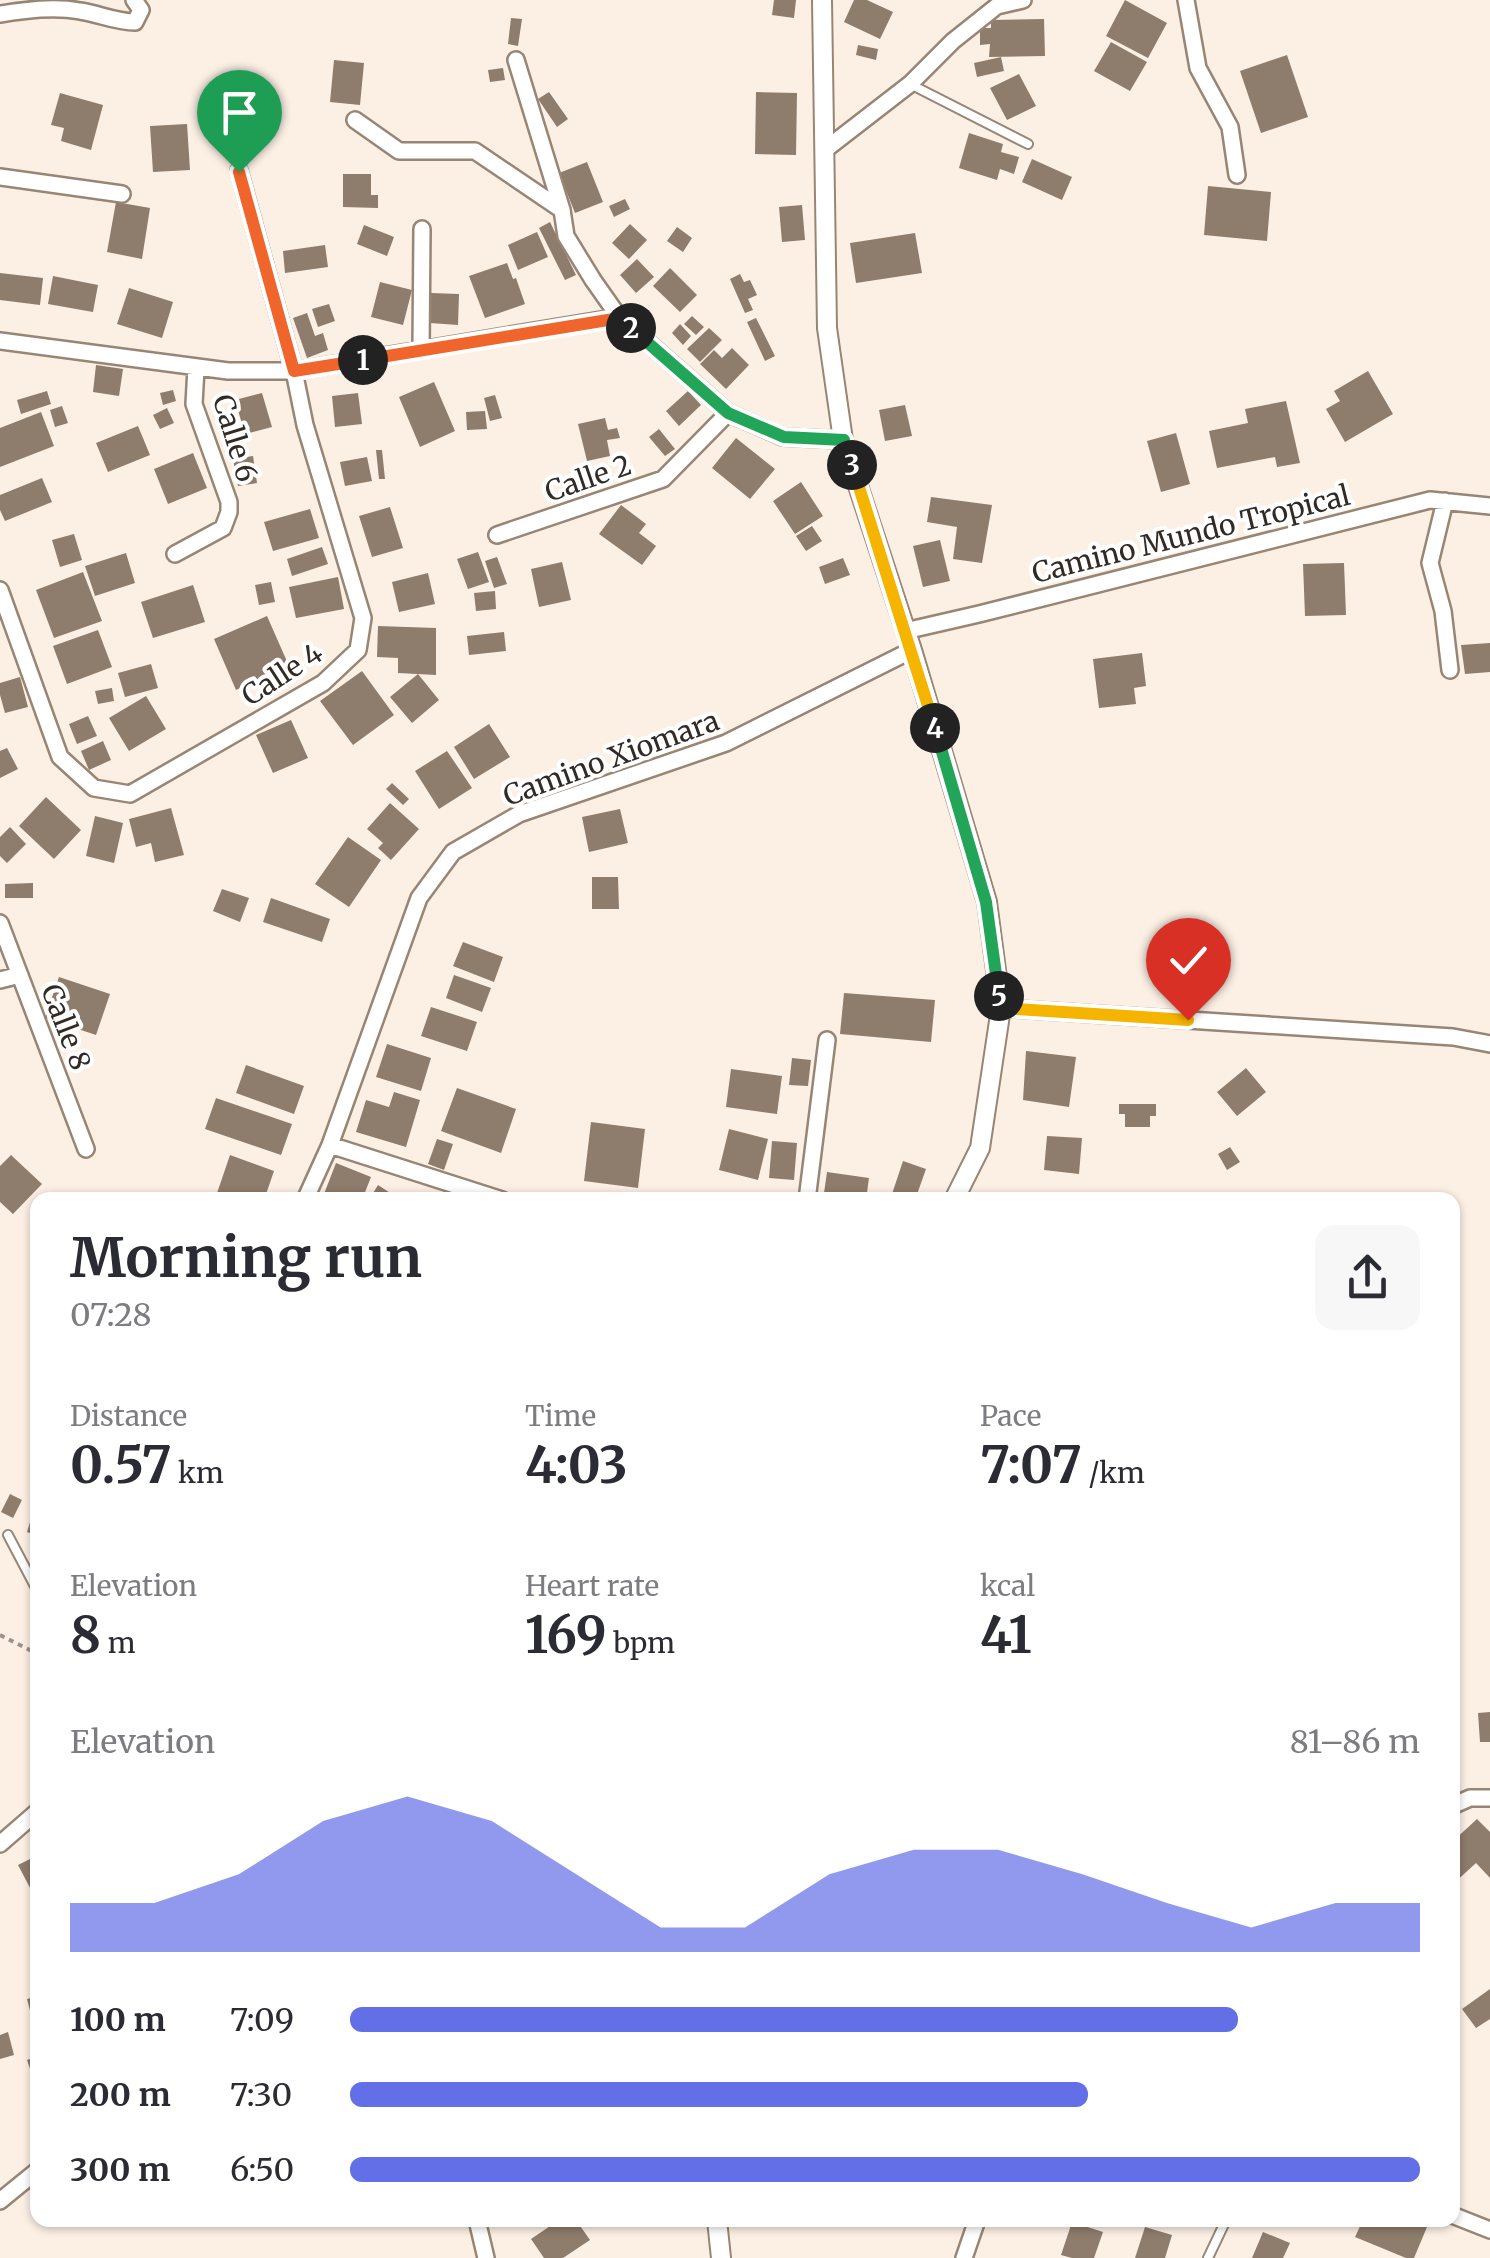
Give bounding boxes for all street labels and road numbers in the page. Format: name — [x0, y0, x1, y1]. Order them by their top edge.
street label: Calle 6 — [205, 390, 265, 486]
street label: Calle 2 — [540, 447, 636, 509]
street label: Camino Mundo Tropical — [1028, 477, 1354, 591]
street label: Calle 4 — [235, 635, 329, 713]
street label: Camino Xiomara — [498, 702, 724, 814]
street label: Calle 8 — [33, 979, 99, 1075]

